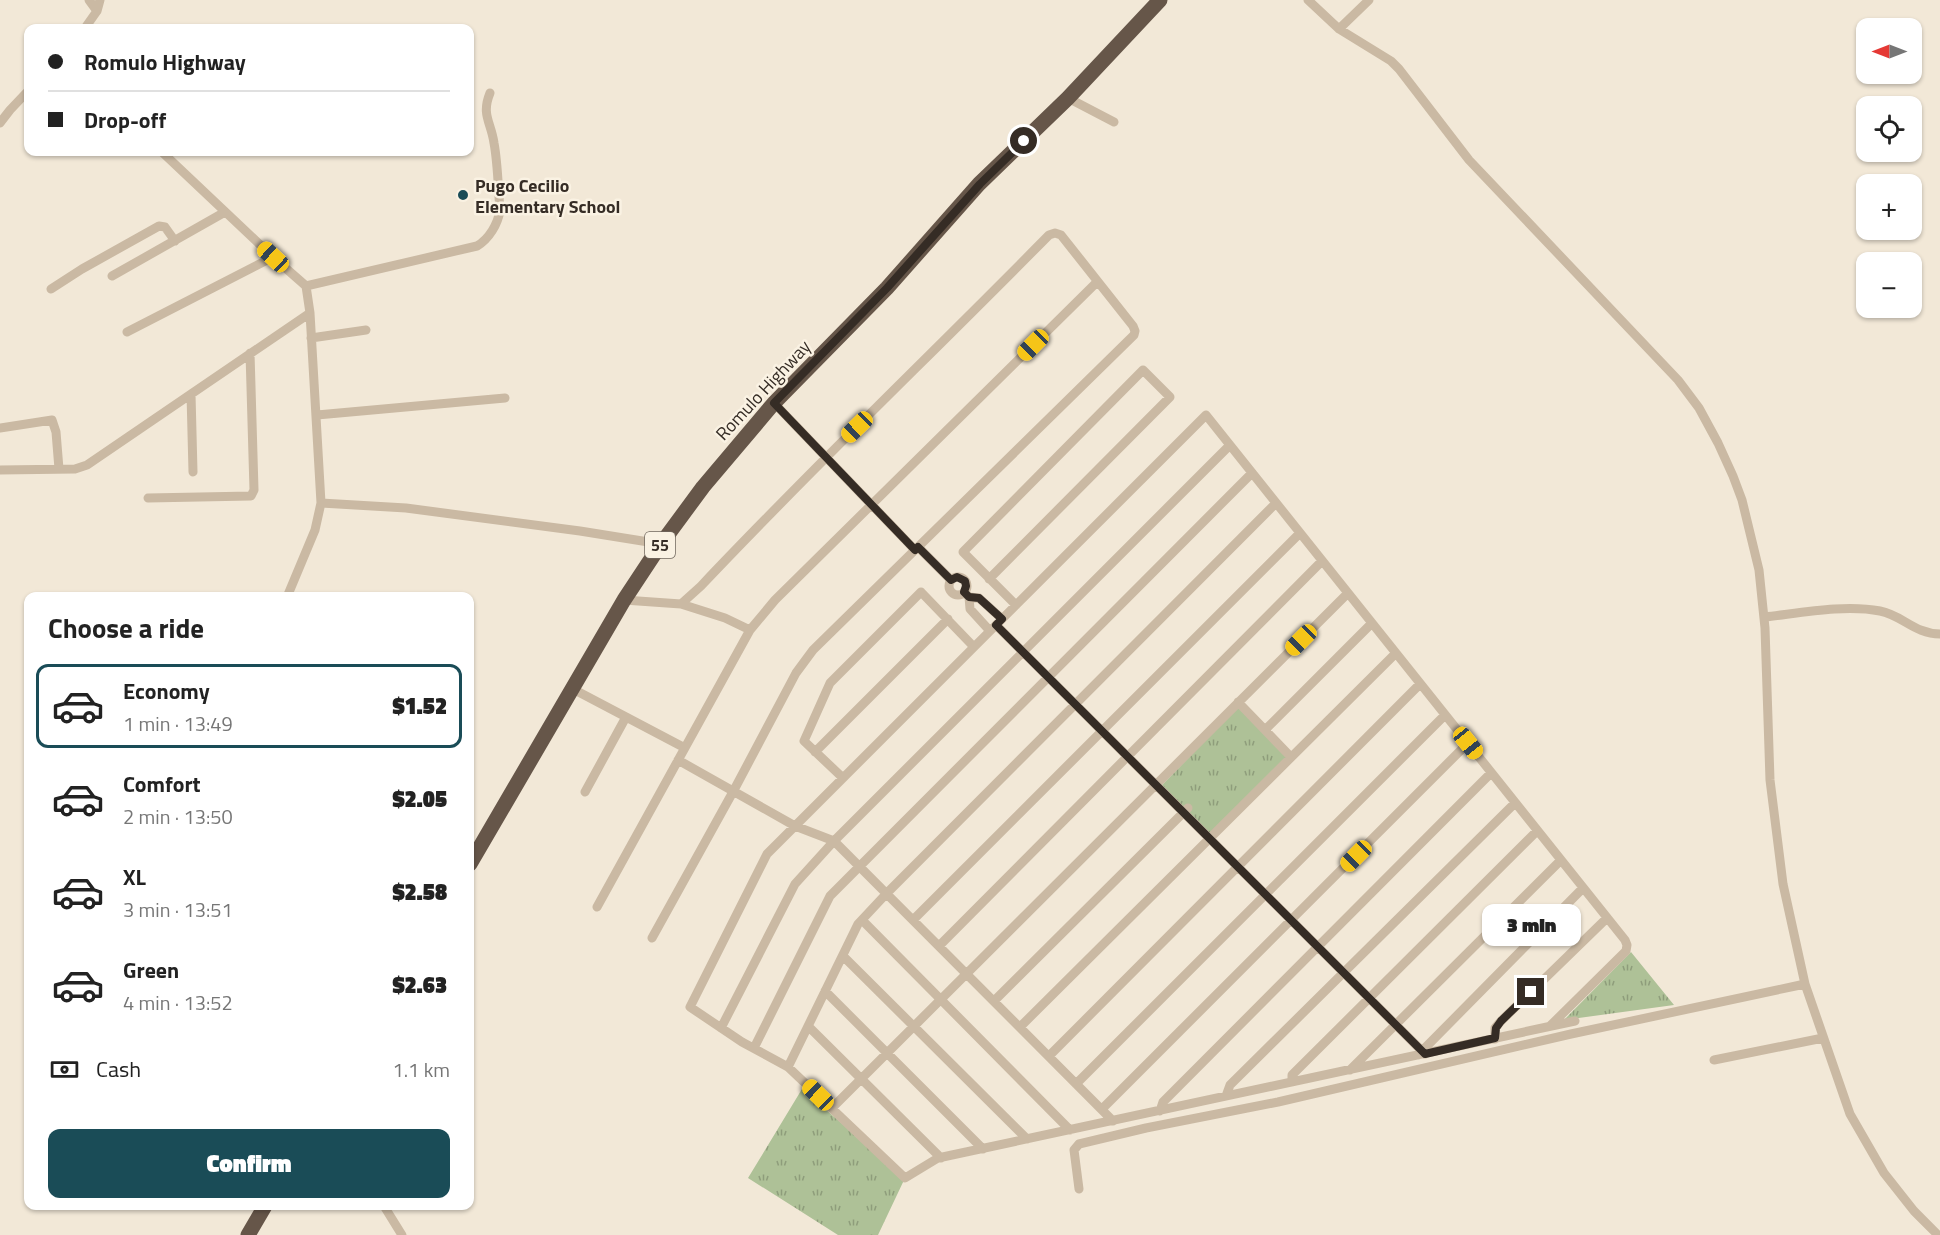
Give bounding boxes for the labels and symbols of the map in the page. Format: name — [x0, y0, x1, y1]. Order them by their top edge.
north arrow — [1856, 18, 1922, 84]
route start — [1010, 127, 1037, 154]
place label: Pugo Cecilio Elementary School — [475, 172, 620, 220]
marker: Pugo Cecilio Elementary School — [456, 188, 470, 202]
car — [254, 238, 292, 276]
car — [1014, 326, 1052, 364]
street label: Romulo Highway — [709, 333, 817, 446]
car — [838, 408, 876, 446]
road number: 55 — [645, 532, 675, 558]
car — [1282, 621, 1320, 659]
car — [1450, 723, 1486, 763]
car — [1337, 837, 1375, 875]
callout: 3 min — [1482, 905, 1580, 947]
route end — [1517, 978, 1544, 1005]
car — [799, 1076, 837, 1114]

